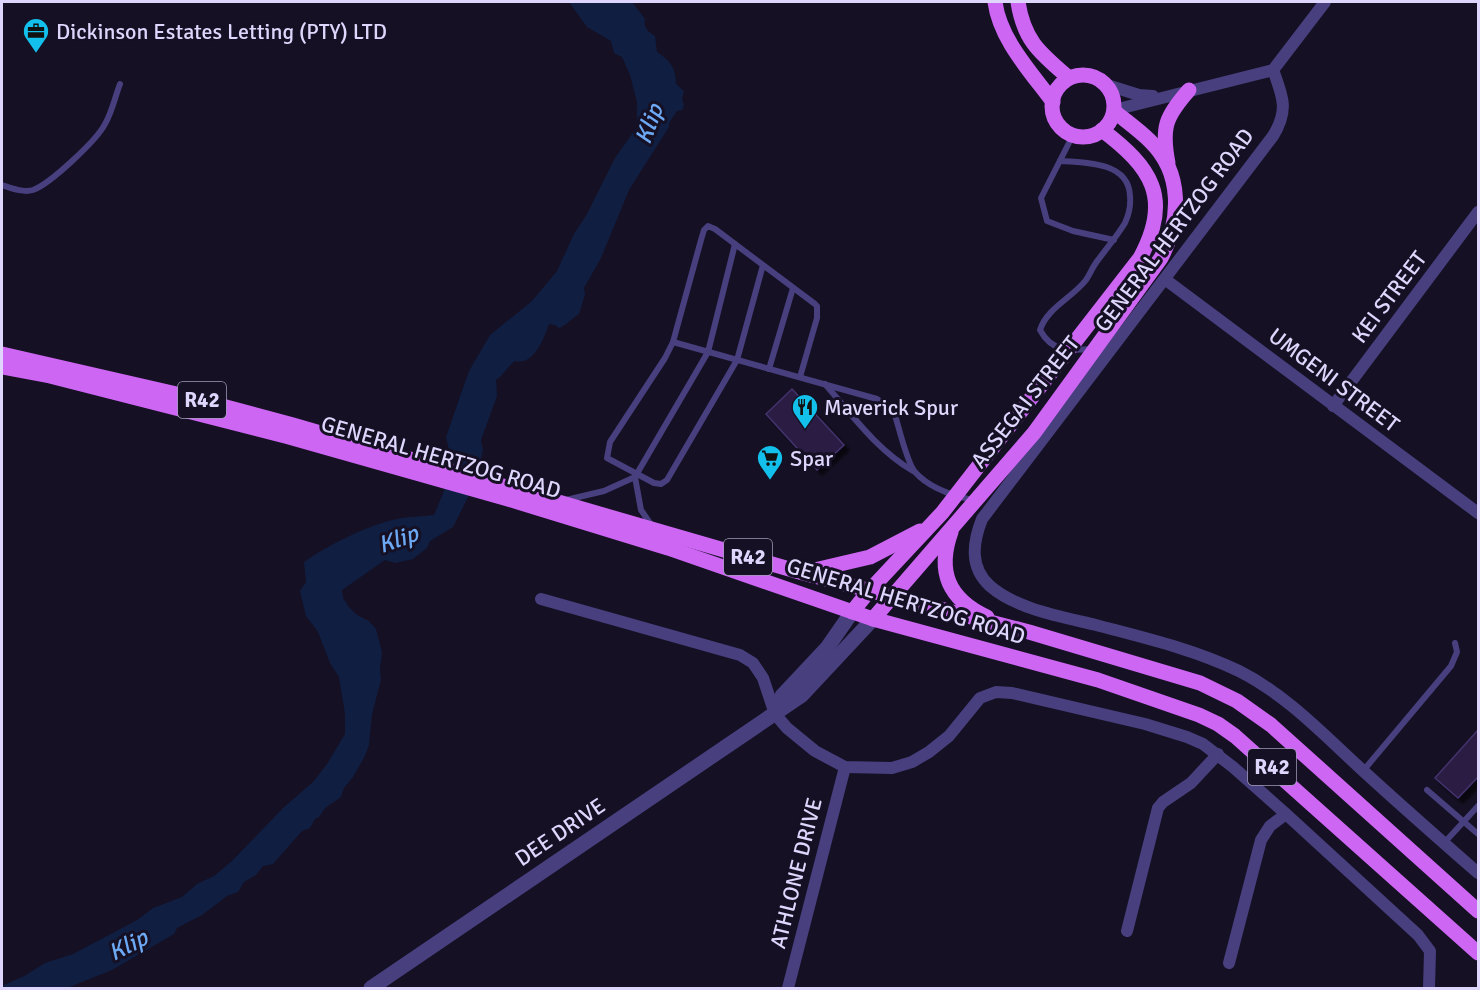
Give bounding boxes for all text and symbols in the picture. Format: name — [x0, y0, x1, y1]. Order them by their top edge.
office icon: Dickinson Estates Letting (PTY) LTD — [21, 16, 51, 54]
place label: Dickinson Estates Letting (PTY) LTD — [56, 18, 387, 45]
water label: Klip — [628, 99, 670, 148]
street label: GENERAL HERTZOG ROAD — [1089, 123, 1259, 337]
street label: KEI STREET — [1346, 246, 1432, 348]
street label: UMGENI STREET — [1263, 322, 1405, 438]
street label: ASSEGAI STREET — [965, 330, 1085, 474]
road number: R42 — [178, 382, 226, 418]
restaurant icon: Maverick Spur — [790, 392, 820, 430]
place label: Maverick Spur — [824, 394, 958, 421]
street label: GENERAL HERTZOG ROAD — [318, 410, 564, 504]
supermarket icon: Spar — [755, 443, 785, 481]
place label: Spar — [790, 445, 833, 472]
water label: Klip — [374, 518, 423, 560]
road number: R42 — [724, 539, 772, 575]
street label: GENERAL HERTZOG ROAD — [784, 552, 1028, 650]
road number: R42 — [1248, 749, 1296, 785]
street label: DEE DRIVE — [510, 792, 610, 872]
street label: ATHLONE DRIVE — [764, 795, 828, 951]
water label: Klip — [103, 922, 154, 968]

